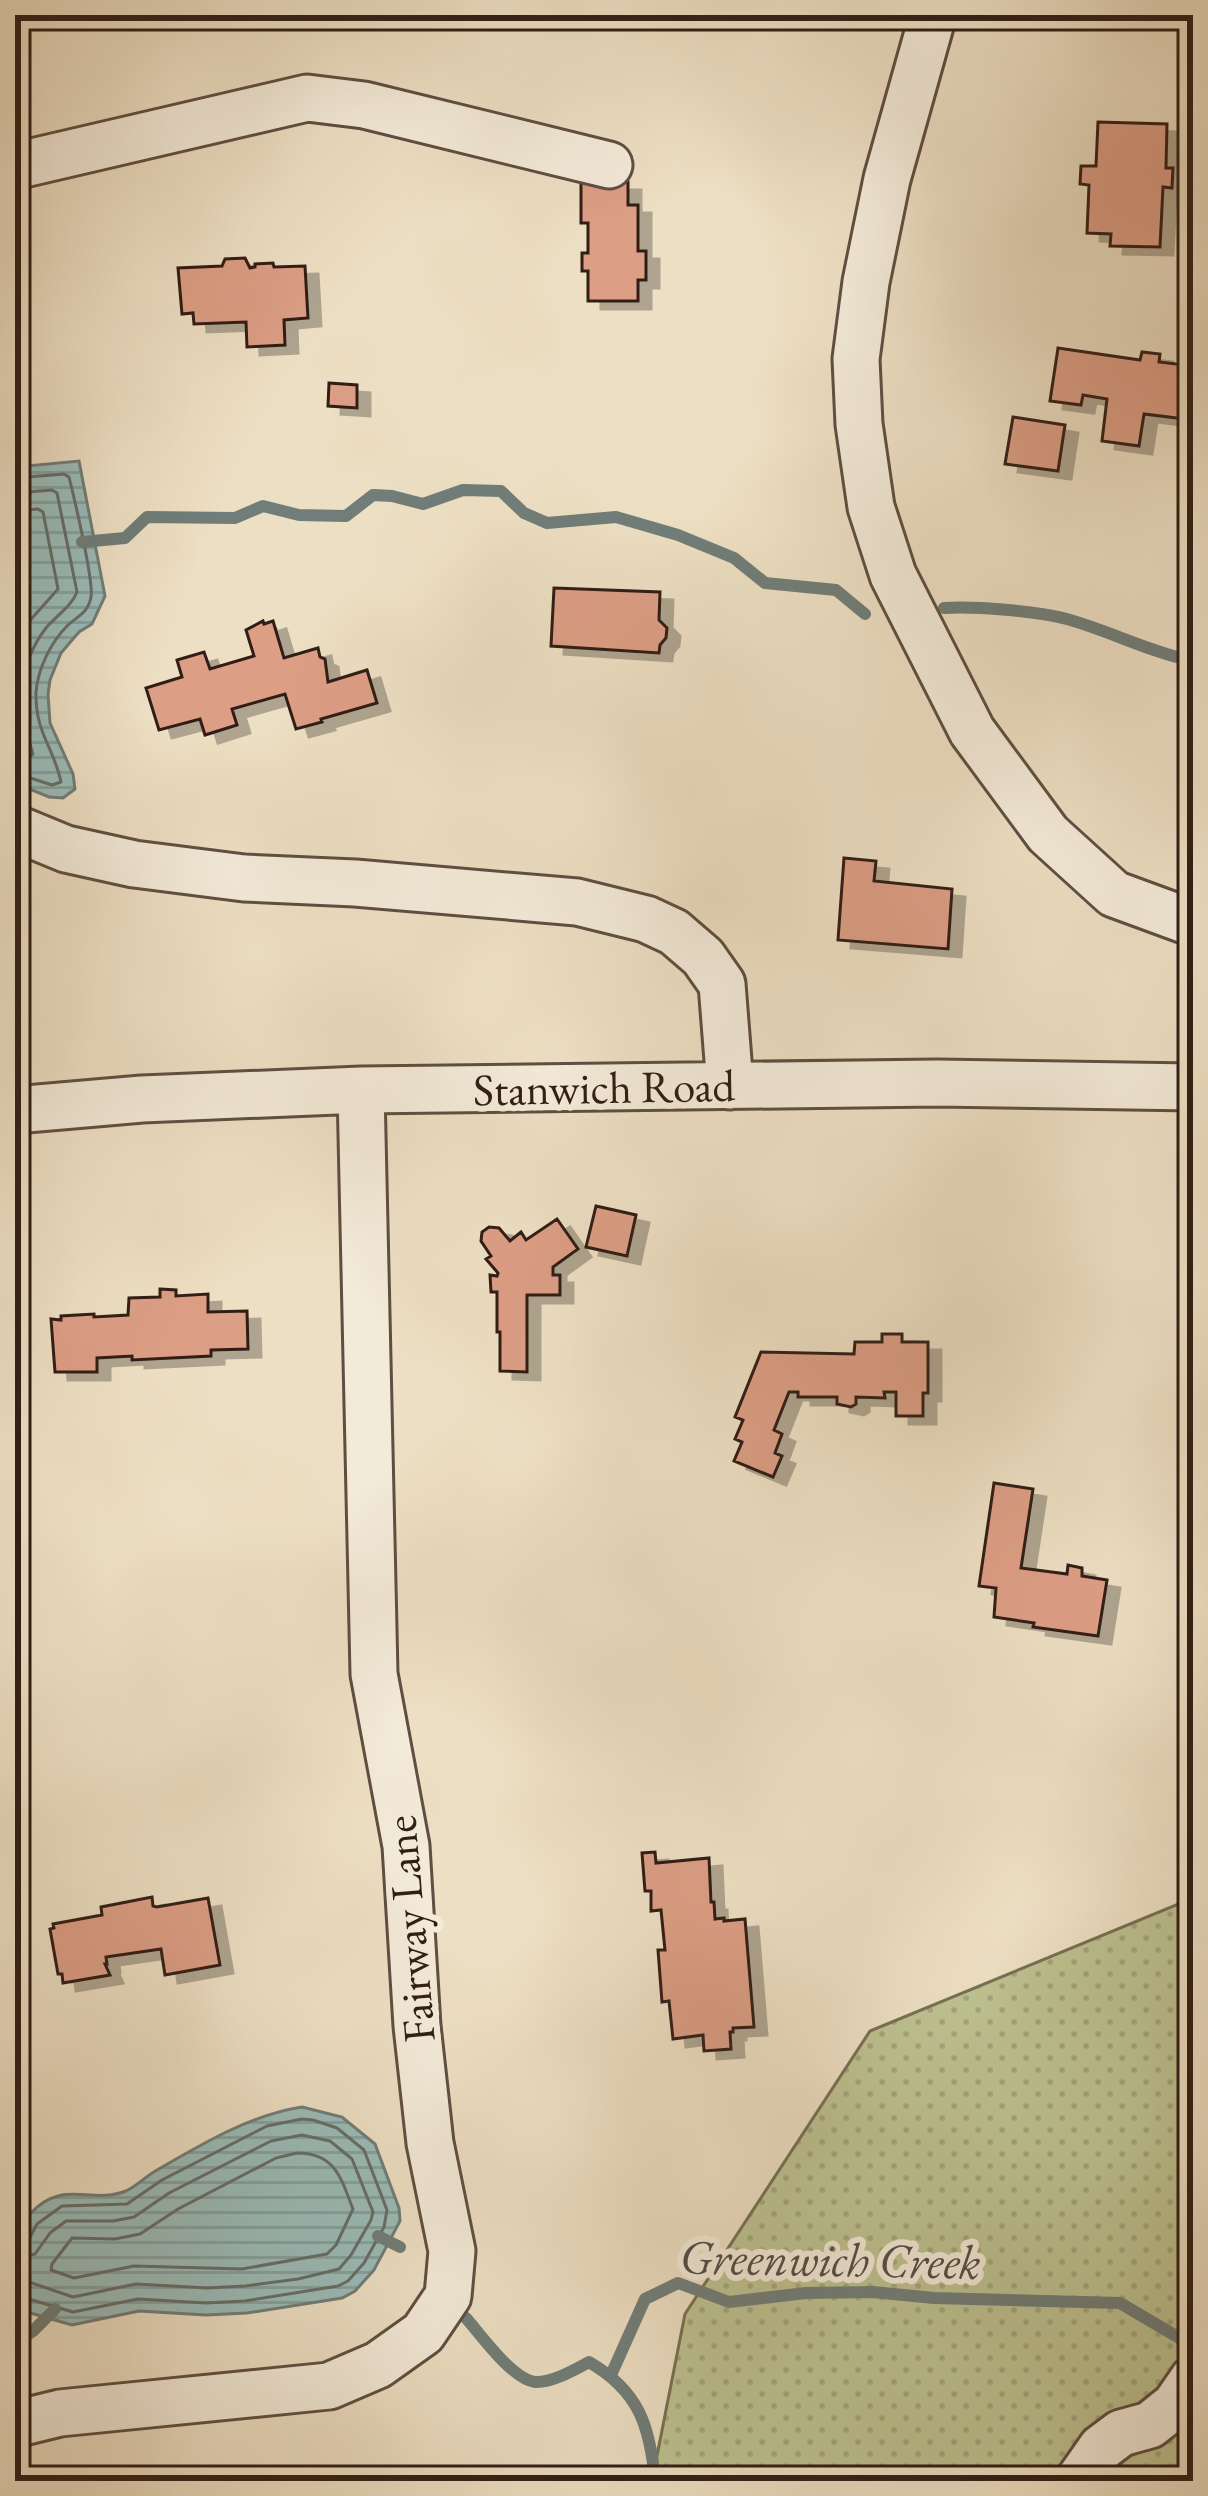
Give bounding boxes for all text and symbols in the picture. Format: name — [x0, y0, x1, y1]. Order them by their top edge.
street label: Stanwich Road — [472, 1056, 736, 1118]
street label: Fairway Lane — [370, 1813, 448, 2045]
water label: Greenwich Creek — [679, 2225, 981, 2293]

